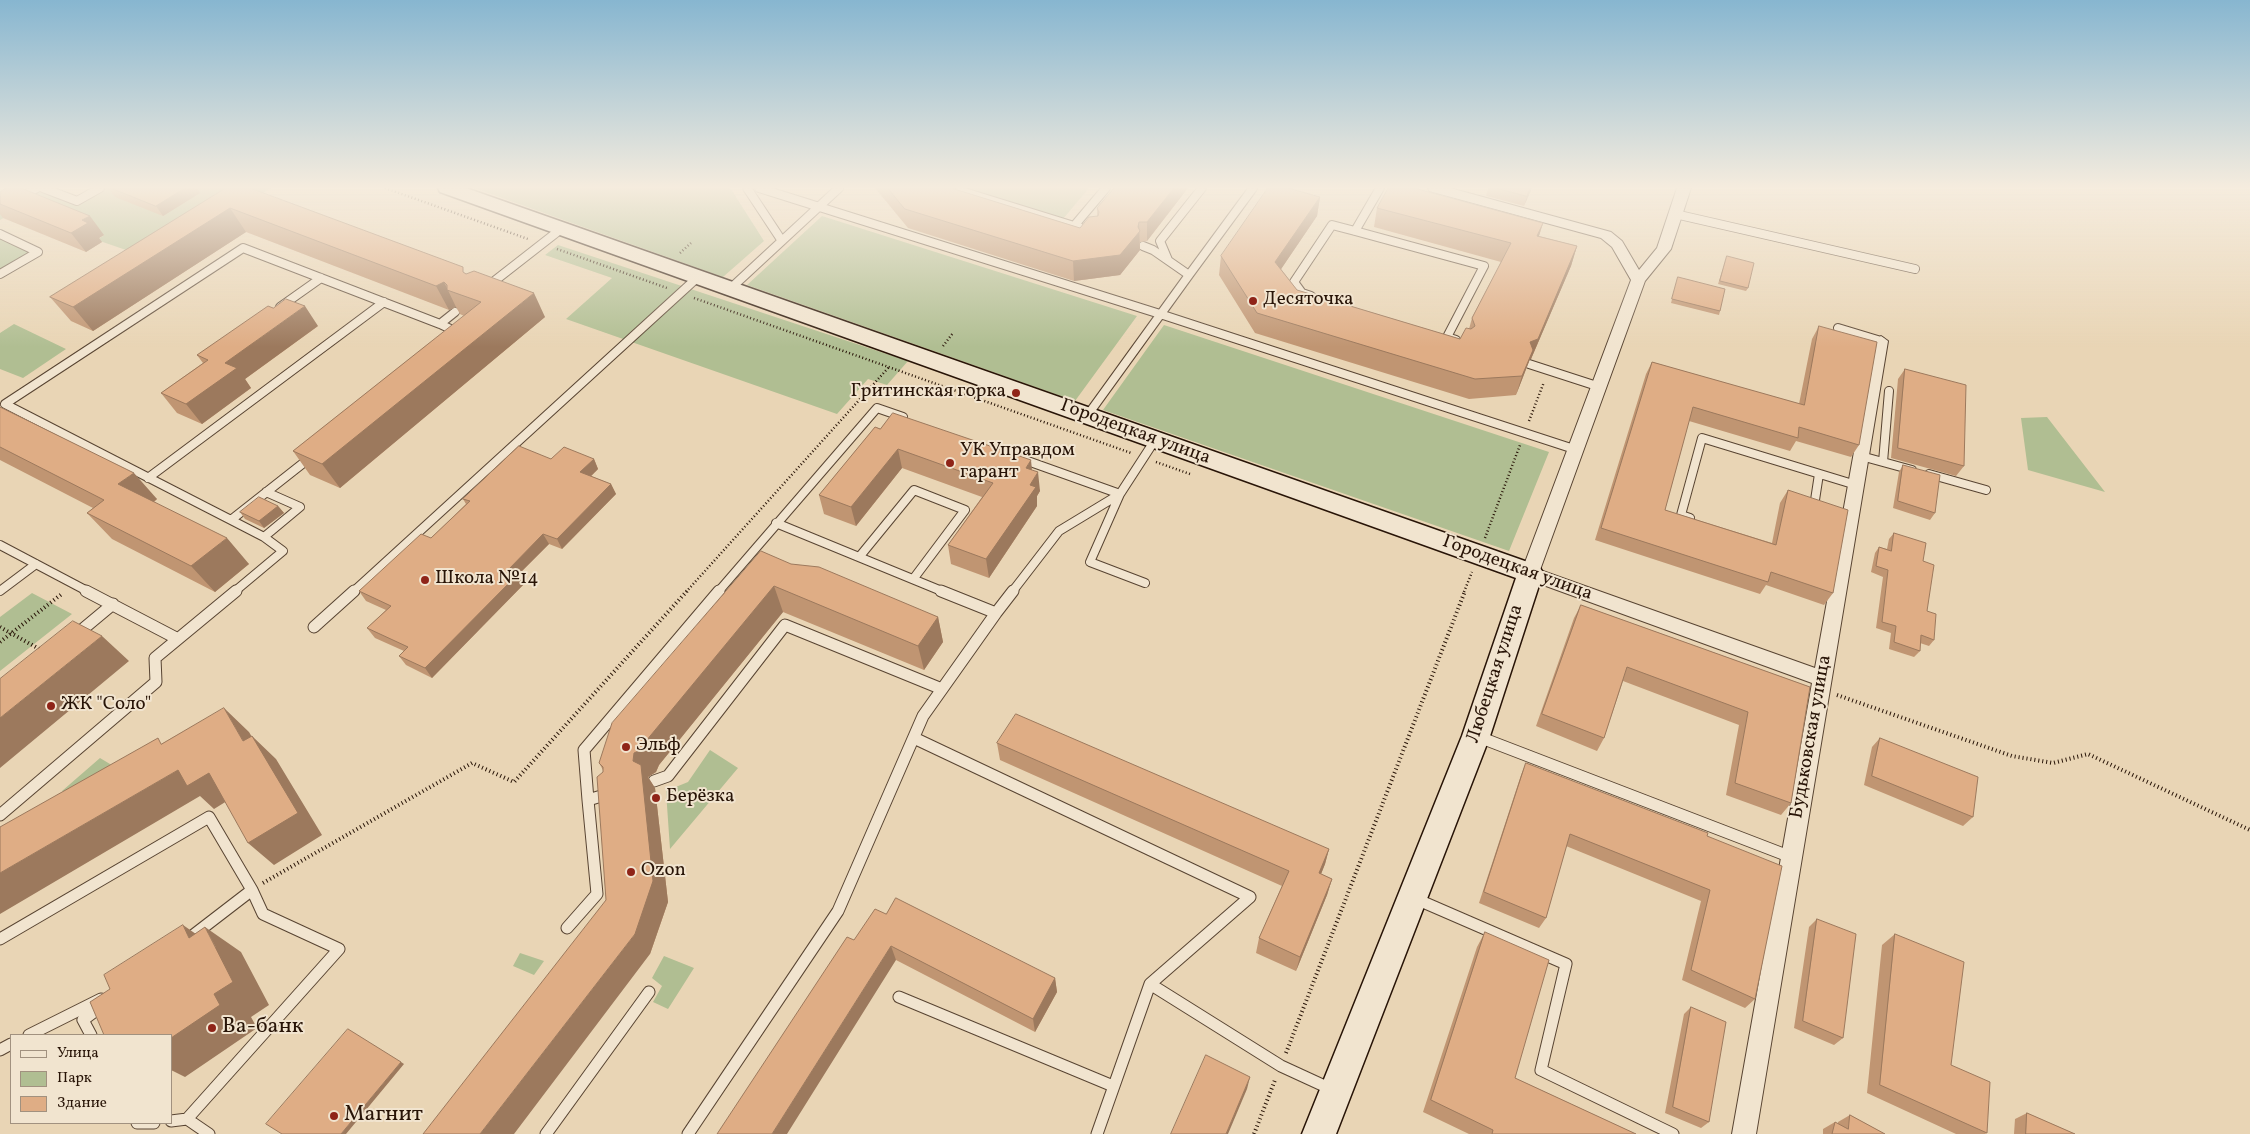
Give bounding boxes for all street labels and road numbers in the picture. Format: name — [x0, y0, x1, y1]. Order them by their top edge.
street label: Городецкая улица — [1057, 395, 1213, 471]
street label: Городецкая улица — [1439, 531, 1595, 607]
street label: Любецкая улица — [1463, 602, 1529, 746]
street label: Будьковская улица — [1786, 653, 1838, 821]

